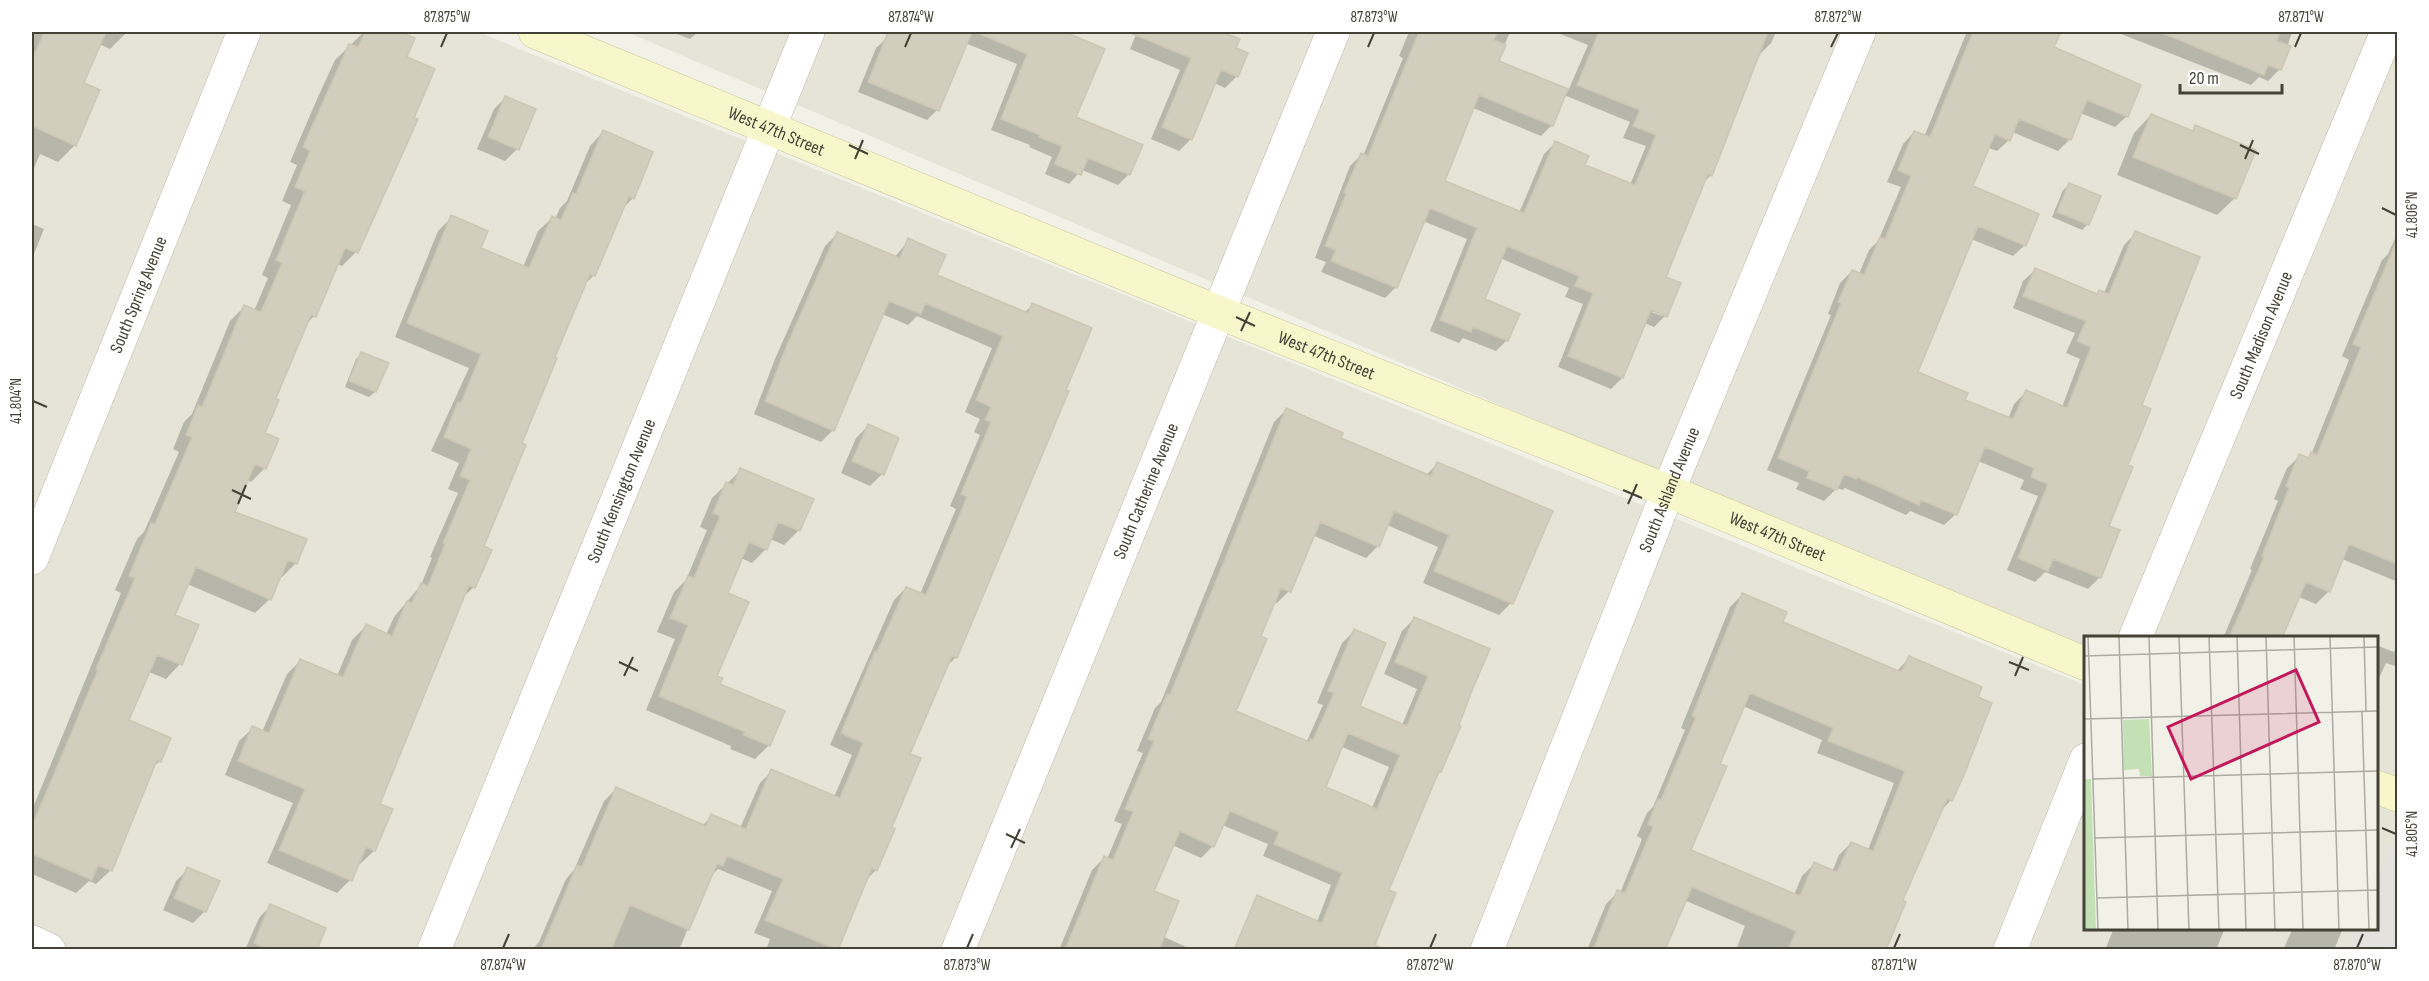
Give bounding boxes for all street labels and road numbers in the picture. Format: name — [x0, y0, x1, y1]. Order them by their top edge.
street label: West 47th Street — [725, 102, 828, 160]
street label: South Spring Avenue — [105, 233, 171, 356]
street label: South Madison Avenue — [2225, 268, 2297, 402]
street label: West 47th Street — [1275, 326, 1378, 384]
street label: South Kensington Avenue — [582, 415, 660, 566]
street label: South Catherine Avenue — [1108, 420, 1183, 562]
street label: South Ashland Avenue — [1634, 424, 1704, 555]
street label: West 47th Street — [1726, 507, 1829, 566]

